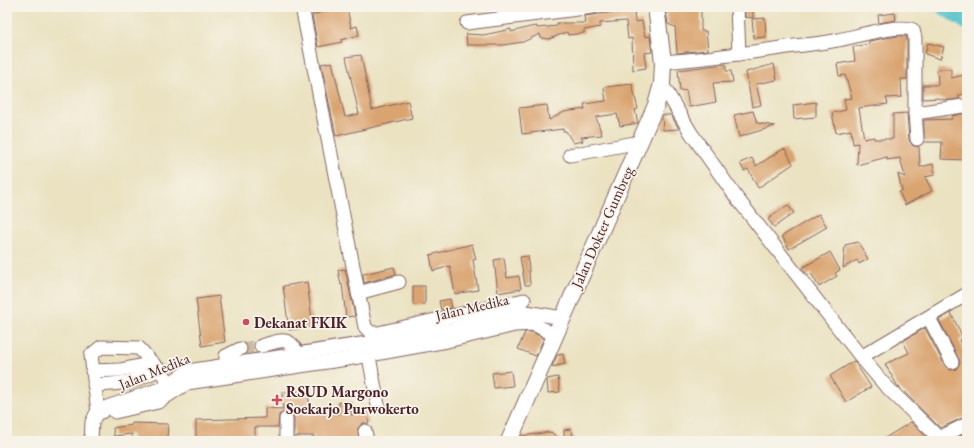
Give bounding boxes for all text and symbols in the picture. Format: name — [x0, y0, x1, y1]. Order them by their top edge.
street label: Jalan Dokter Gumbreg — [566, 163, 638, 293]
street label: Jalan Medika — [431, 289, 511, 325]
place label: Dekanat FKIK — [254, 313, 348, 332]
marker: Dekanat FKIK — [241, 317, 251, 327]
street label: Jalan Medika — [114, 348, 192, 395]
place label: RSUD Margono Soekarjo Purwokerto — [286, 382, 419, 418]
marker: RSUD Margono Soekarjo Purwokerto — [271, 394, 283, 406]

